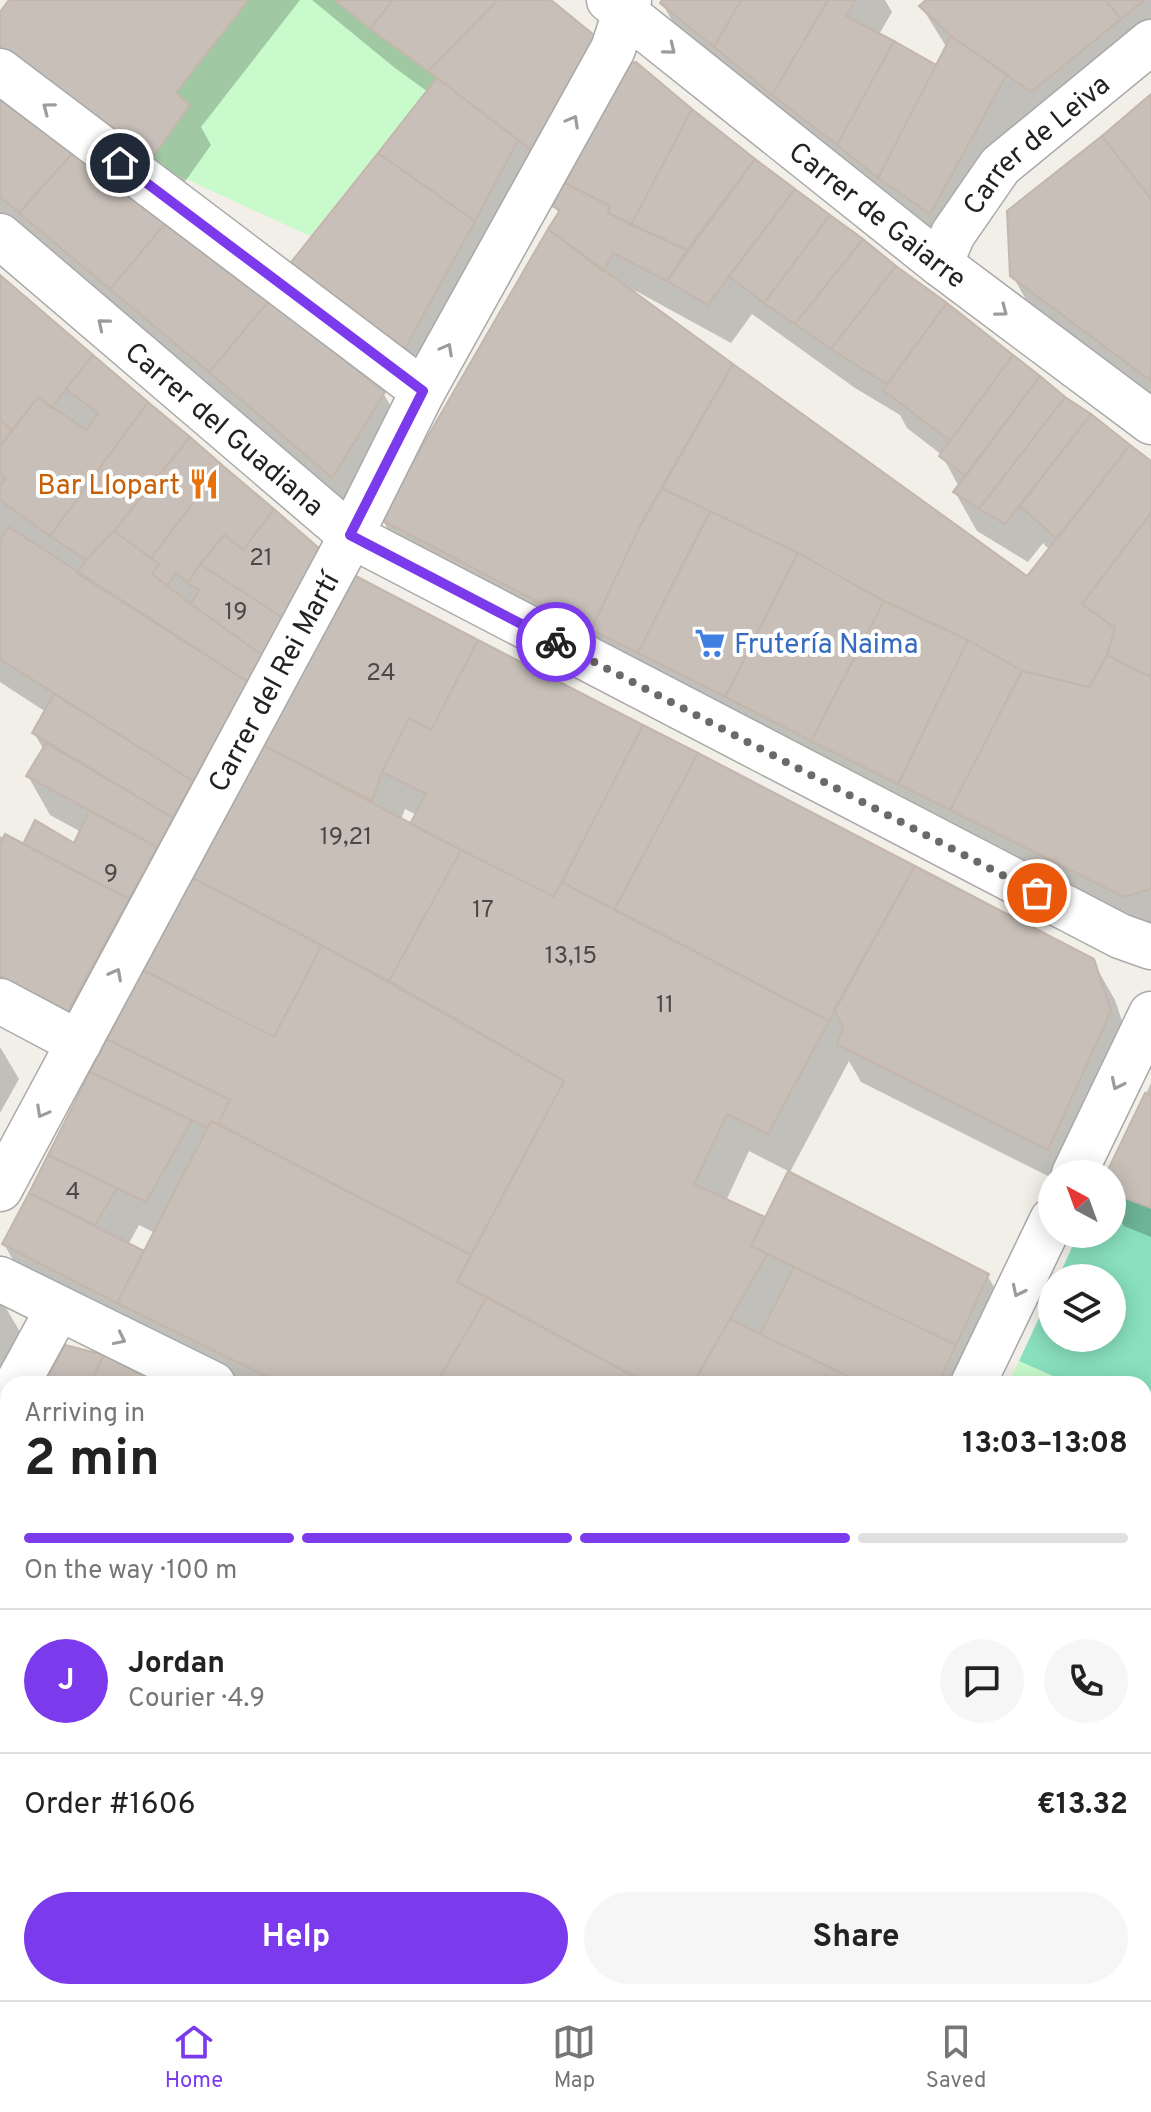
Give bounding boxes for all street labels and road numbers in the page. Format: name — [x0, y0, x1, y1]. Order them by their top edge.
street label: Carrer de Leiva — [957, 68, 1118, 223]
street label: Carrer de Gaiarre — [780, 135, 972, 298]
street label: Carrer del Guadiana — [116, 335, 330, 526]
street label: Carrer del Rei Martí — [202, 564, 351, 799]

